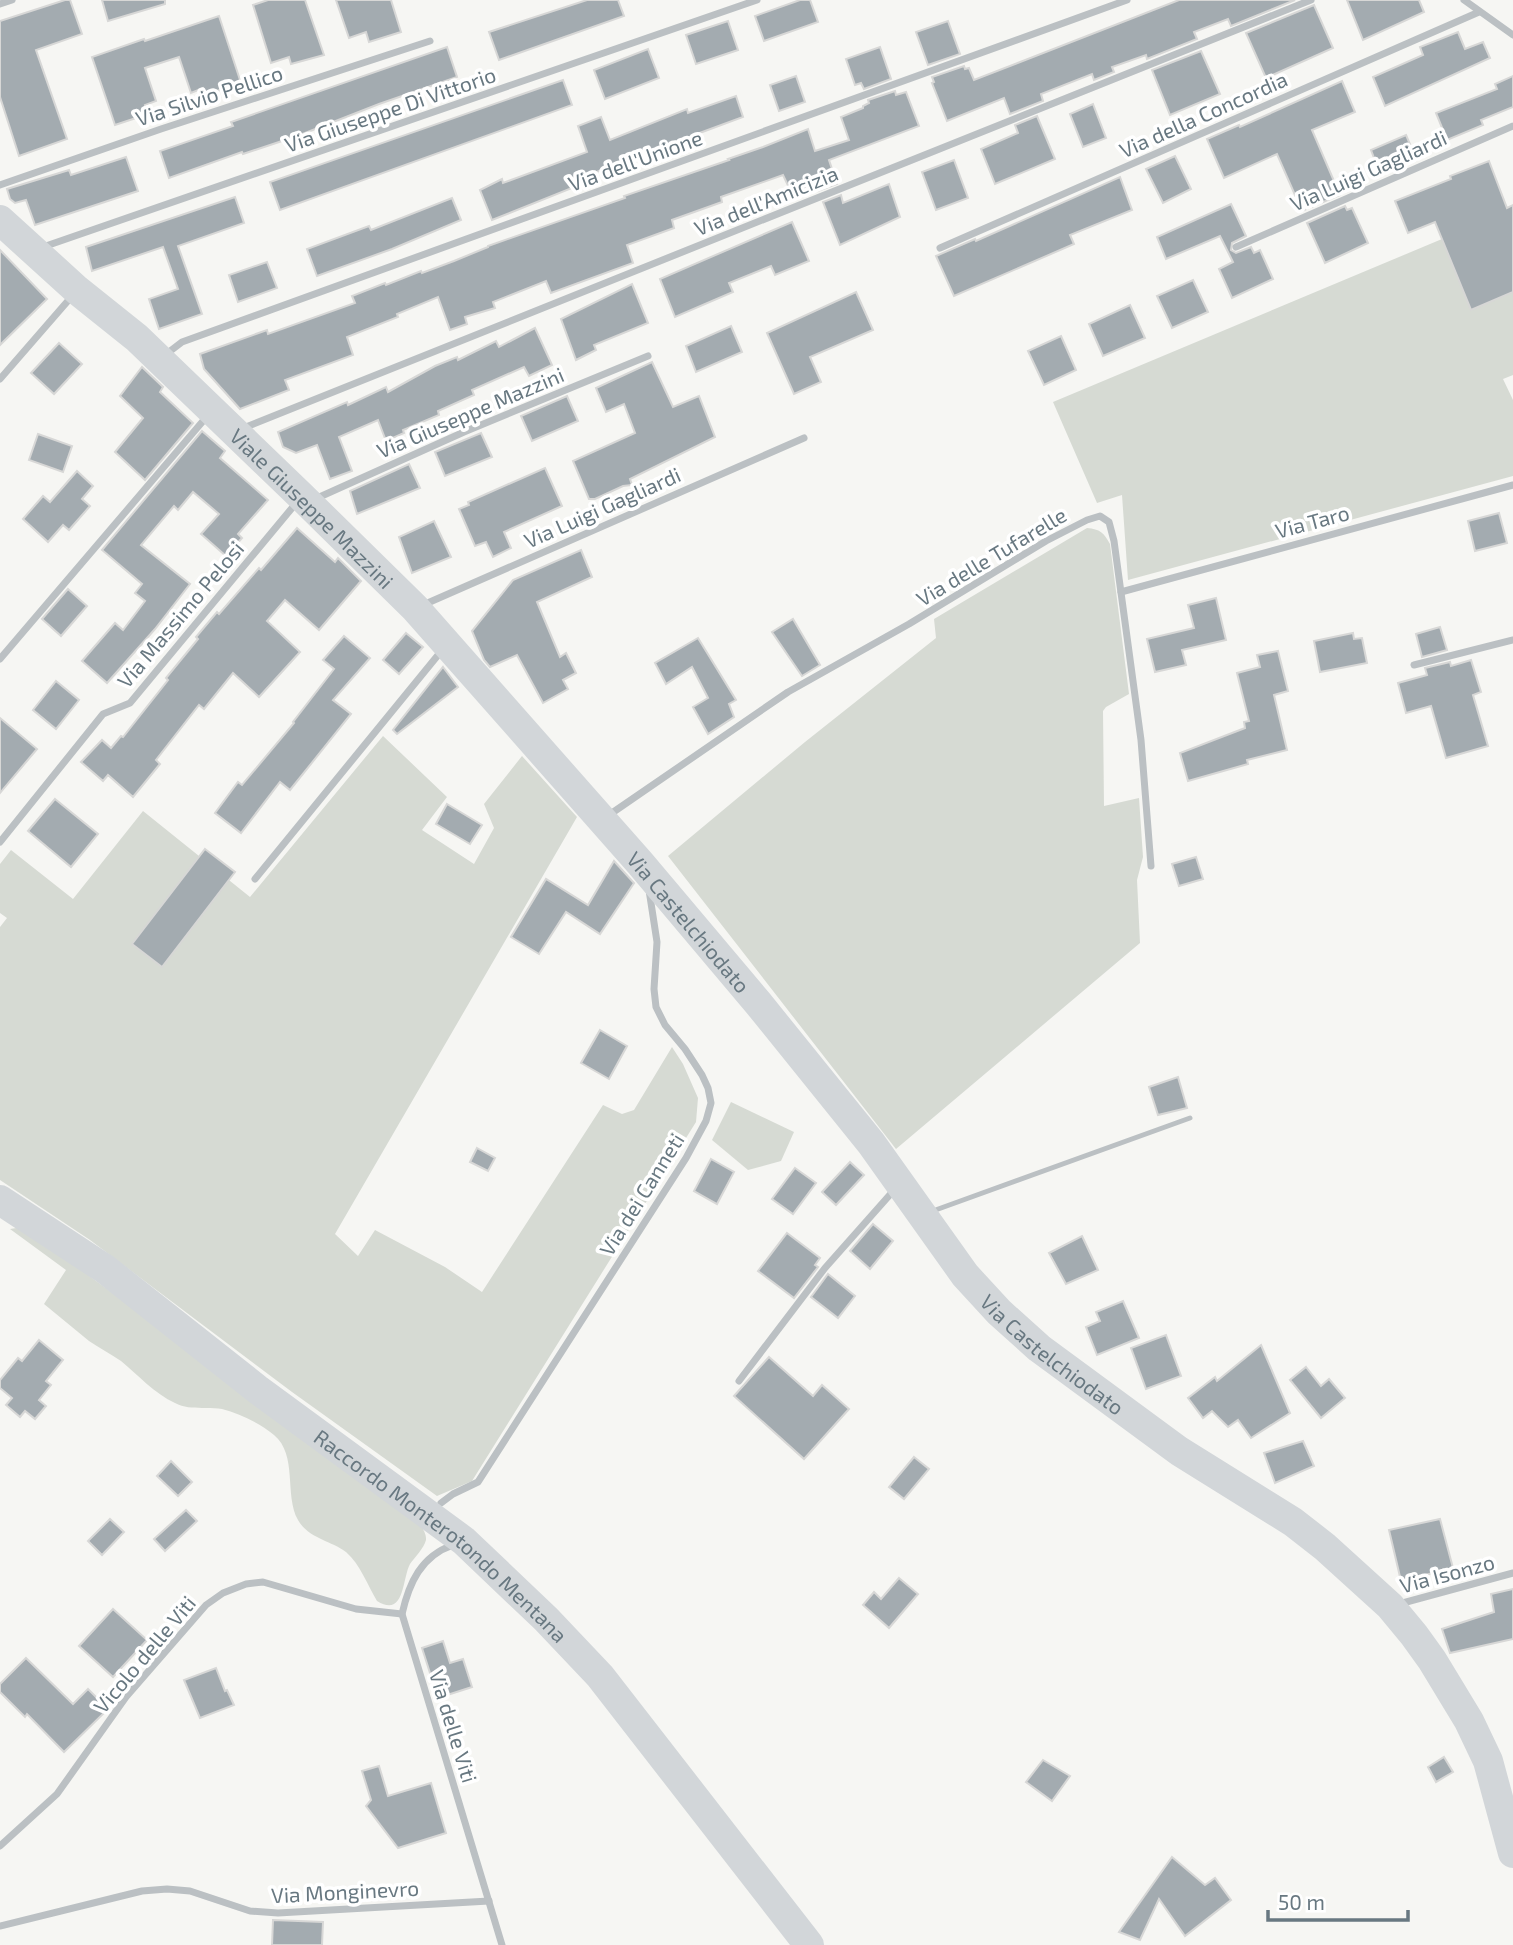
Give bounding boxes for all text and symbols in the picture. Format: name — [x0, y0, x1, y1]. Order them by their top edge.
street label: Via Silvio Pellico — [132, 59, 286, 131]
street label: Via Giuseppe Di Vittorio — [281, 61, 499, 157]
street label: Via della Concordia — [1115, 66, 1291, 162]
street label: Via dell'Unione — [565, 124, 705, 196]
street label: Via Luigi Gagliardi — [1286, 124, 1450, 216]
street label: Via dell'Amicizia — [690, 160, 842, 240]
street label: Via Giuseppe Mazzini — [373, 361, 567, 463]
street label: Viale Giuseppe Mazzini — [225, 423, 399, 593]
street label: Via Luigi Gagliardi — [520, 461, 684, 553]
street label: Via Taro — [1272, 499, 1352, 543]
street label: Via delle Tufarelle — [912, 501, 1070, 611]
street label: Via Massimo Pelosi — [112, 536, 248, 692]
street label: Via Castelchiodato — [623, 846, 756, 997]
street label: Via dei Canneti — [593, 1128, 689, 1260]
street label: Via Castelchiodato — [976, 1289, 1129, 1419]
street label: Raccordo Monterotondo Mentana — [310, 1423, 573, 1647]
street label: Via Isonzo — [1397, 1548, 1497, 1598]
street label: Vicolo delle Viti — [88, 1590, 200, 1718]
street label: Via delle Viti — [425, 1667, 483, 1785]
street label: Via Monginevro — [270, 1875, 420, 1907]
scale bar — [1268, 1878, 1408, 1922]
text: 50 m — [1278, 1889, 1325, 1914]

